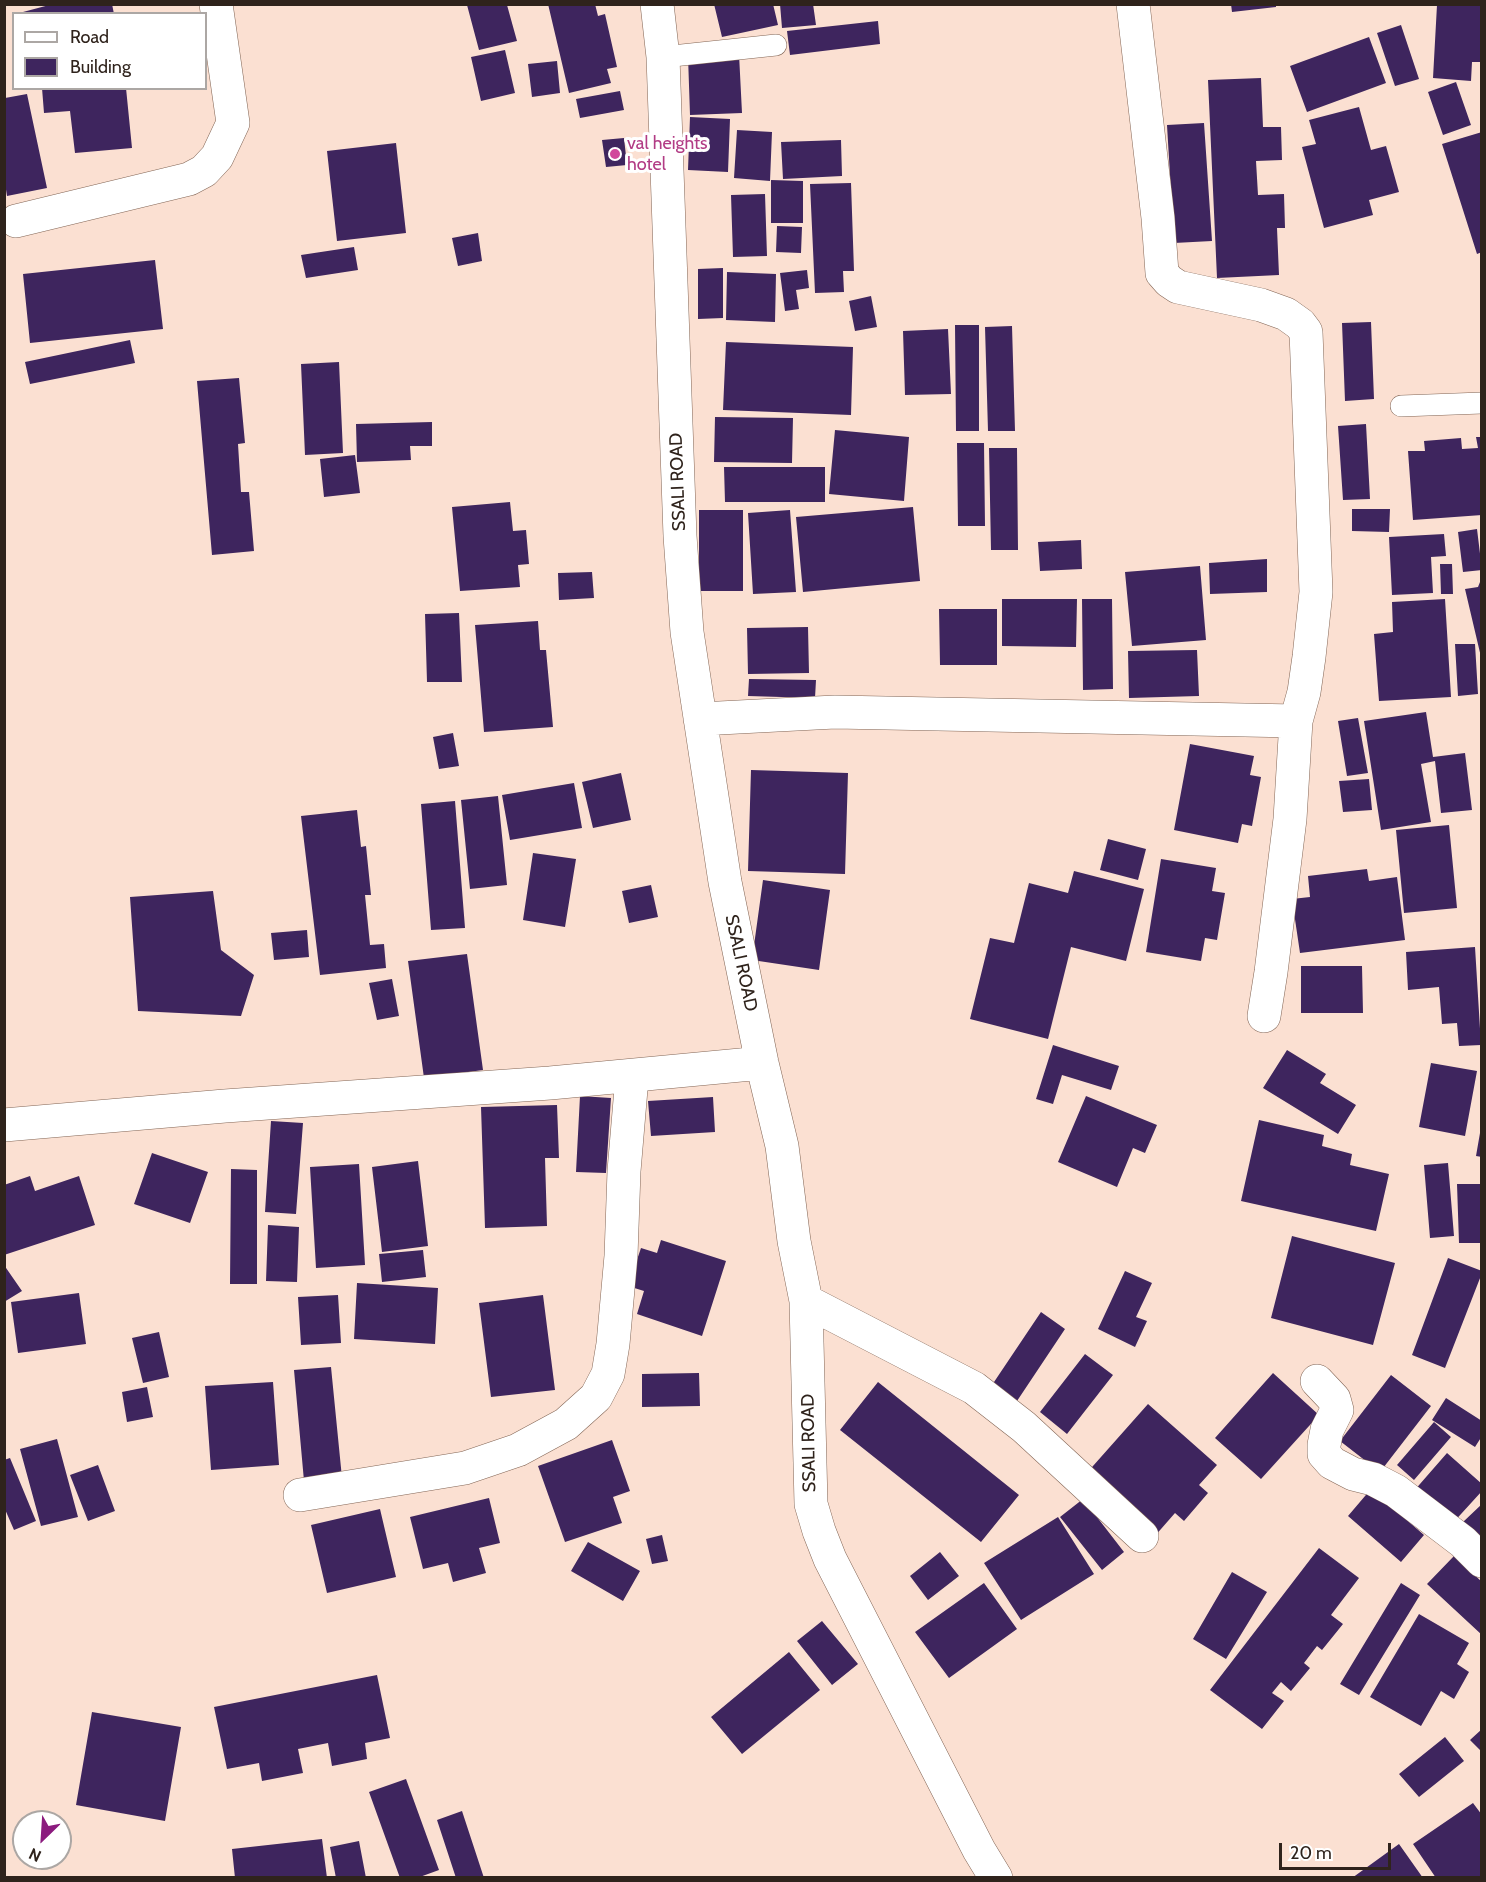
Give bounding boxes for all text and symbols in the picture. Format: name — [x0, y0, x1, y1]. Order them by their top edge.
legend — [12, 12, 207, 90]
text: Road — [70, 26, 109, 48]
text: Building — [70, 56, 131, 78]
place label: val heights hotel — [627, 133, 708, 176]
marker: val heights hotel — [608, 147, 622, 161]
street label: SSALI ROAD — [665, 432, 691, 532]
street label: SSALI ROAD — [720, 913, 762, 1013]
street label: SSALI ROAD — [797, 1394, 821, 1492]
north arrow — [12, 1810, 72, 1870]
scale bar — [1282, 1831, 1394, 1869]
text: 20 m — [1290, 1842, 1332, 1864]
text: N — [26, 1844, 44, 1866]

